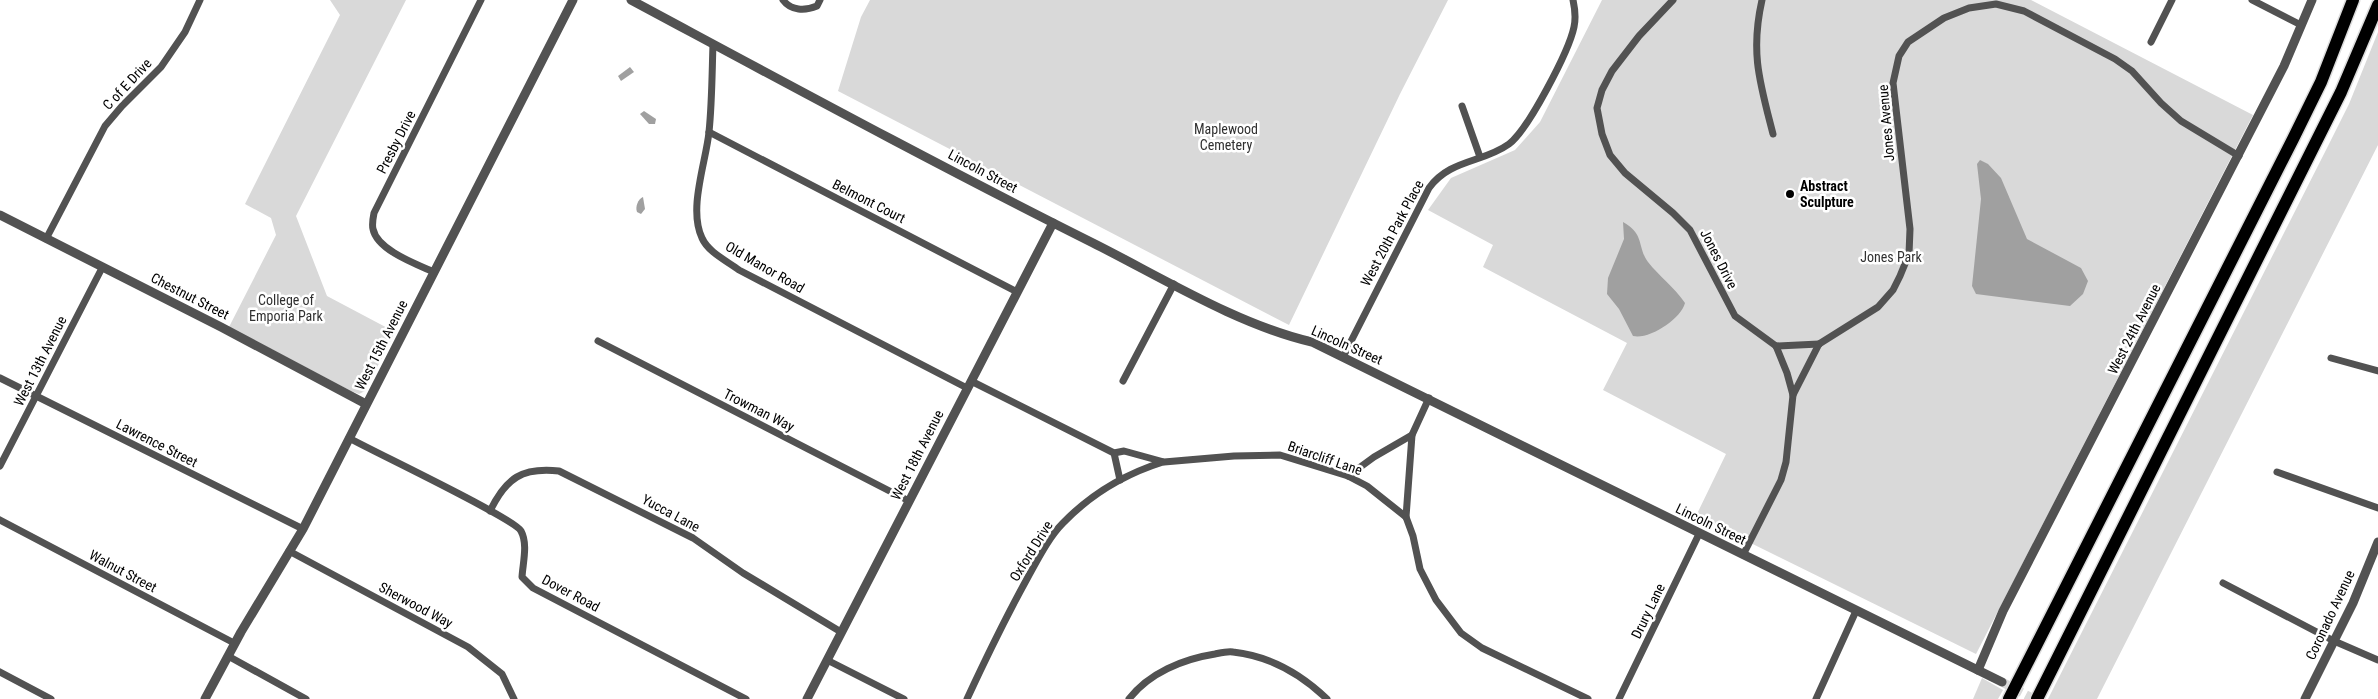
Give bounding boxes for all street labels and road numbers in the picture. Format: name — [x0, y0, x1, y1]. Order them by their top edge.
street label: C of E Drive — [99, 55, 155, 113]
street label: Jones Avenue — [1875, 83, 1897, 162]
street label: Presby Drive — [373, 107, 419, 176]
street label: Lincoln Street — [946, 146, 1020, 196]
street label: Belmont Court — [830, 176, 908, 226]
street label: West 20th Park Place — [1357, 177, 1427, 289]
street label: Jones Drive — [1697, 227, 1741, 292]
street label: Old Manor Road — [723, 238, 807, 296]
street label: Chestnut Street — [148, 269, 232, 323]
street label: West 24th Avenue — [2104, 281, 2164, 377]
street label: West 15th Avenue — [351, 297, 411, 393]
street label: West 13th Avenue — [10, 313, 70, 409]
street label: Lincoln Street — [1309, 322, 1385, 368]
street label: Trowman Way — [721, 385, 797, 435]
street label: West 18th Avenue — [887, 407, 947, 503]
street label: Lawrence Street — [114, 416, 200, 470]
street label: Briarcliff Lane — [1286, 438, 1365, 478]
street label: Yucca Lane — [639, 491, 703, 535]
street label: Lincoln Street — [1673, 500, 1749, 548]
street label: Oxford Drive — [1006, 517, 1056, 584]
street label: Walnut Street — [87, 547, 159, 595]
street label: Coronado Avenue — [2302, 567, 2358, 662]
street label: Dover Road — [539, 571, 603, 615]
street label: Sherwood Way — [376, 579, 456, 631]
street label: Drury Lane — [1628, 581, 1668, 641]

